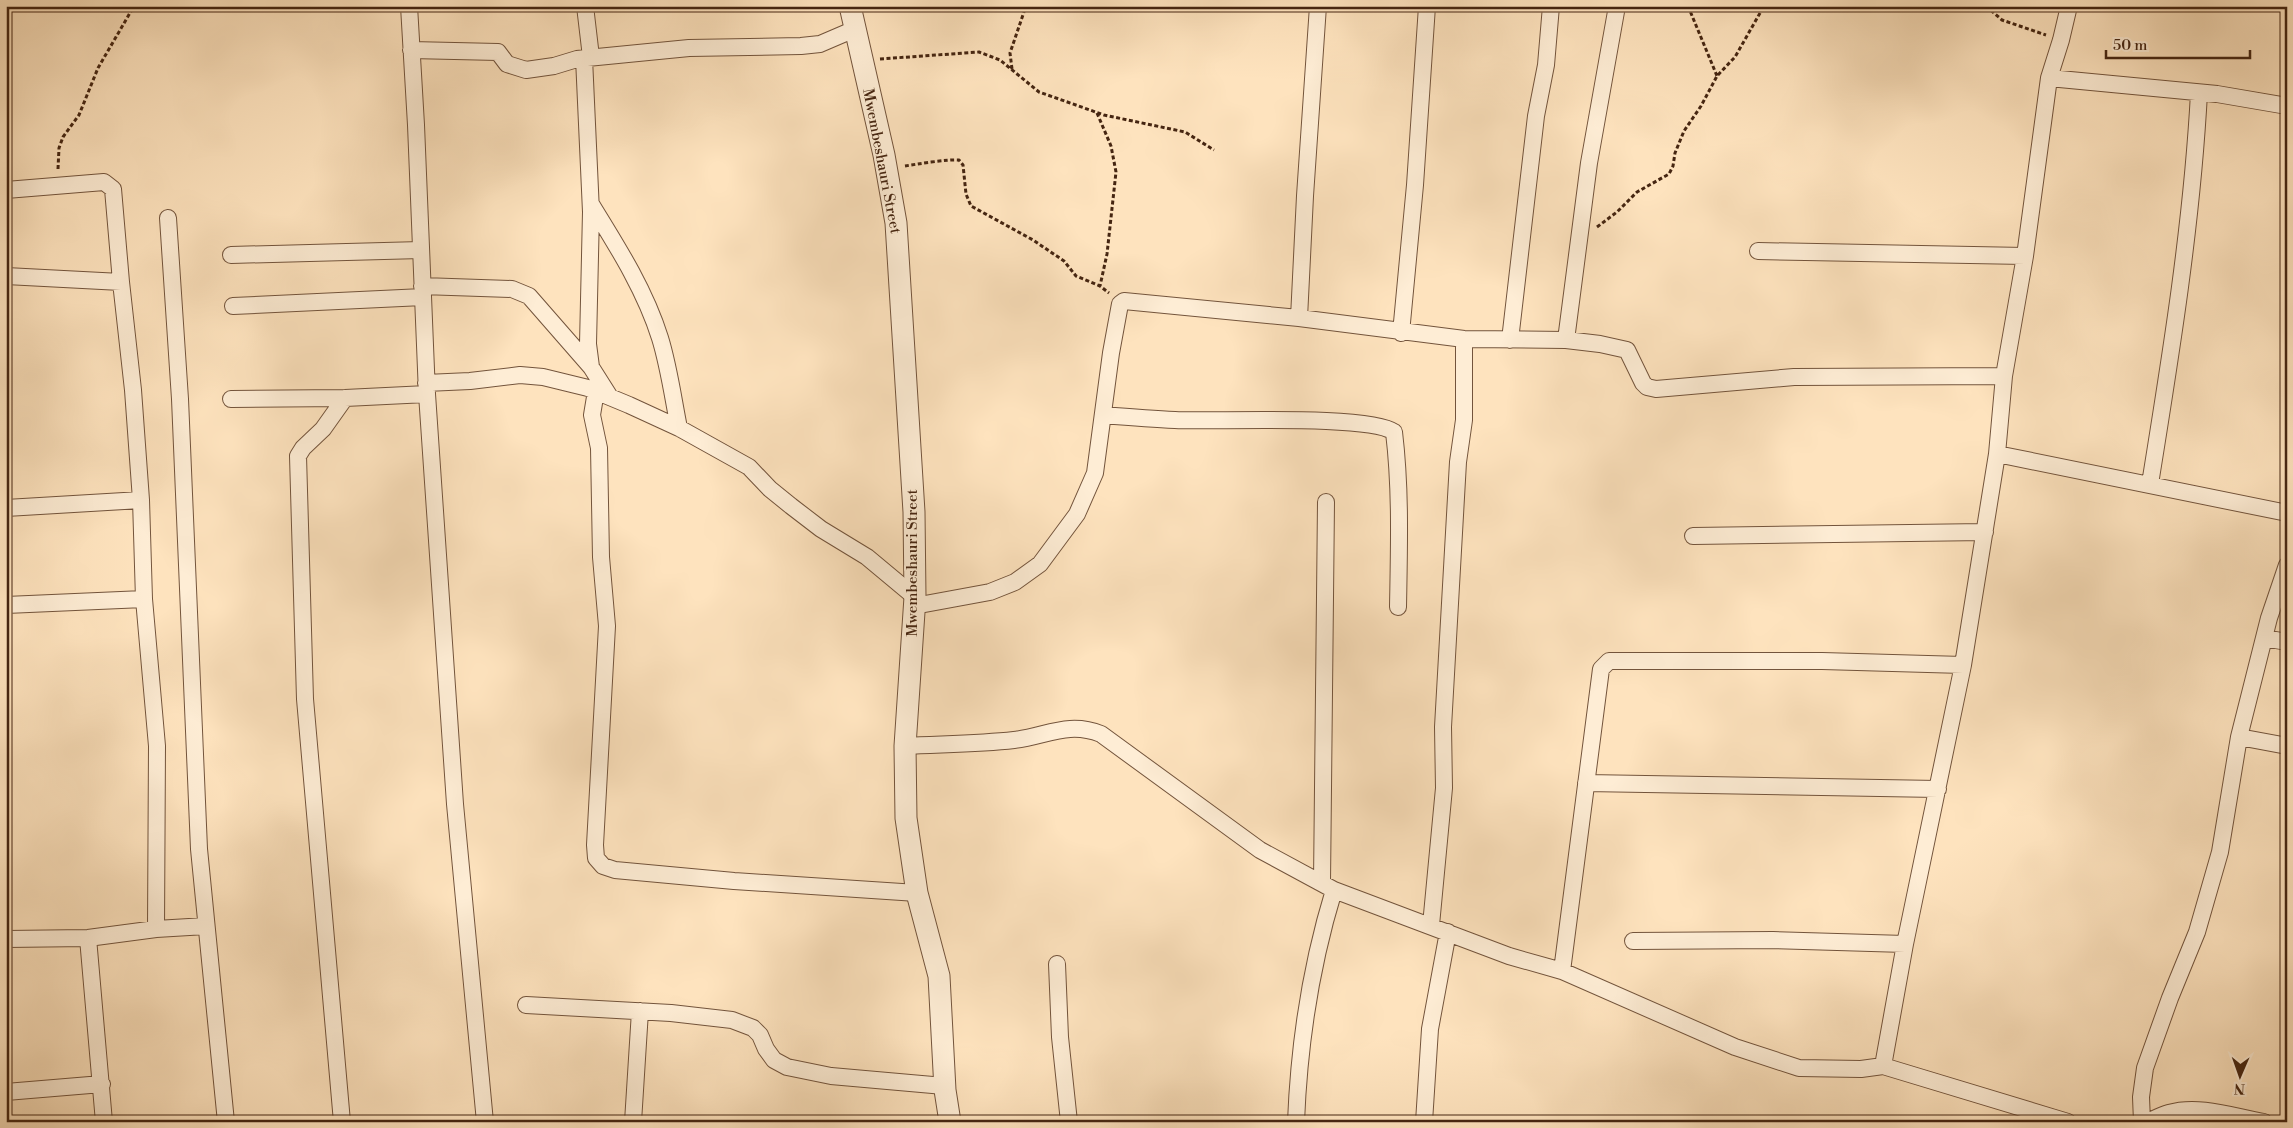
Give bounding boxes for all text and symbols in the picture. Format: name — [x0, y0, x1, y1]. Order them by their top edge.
scale bar — [2106, 28, 2249, 60]
text: 50 m — [2113, 36, 2147, 55]
street label: Mwembeshauri Street — [858, 87, 905, 236]
street label: Mwembeshauri Street — [903, 489, 922, 637]
north arrow — [2216, 1050, 2266, 1100]
text: N — [2234, 1079, 2245, 1097]

